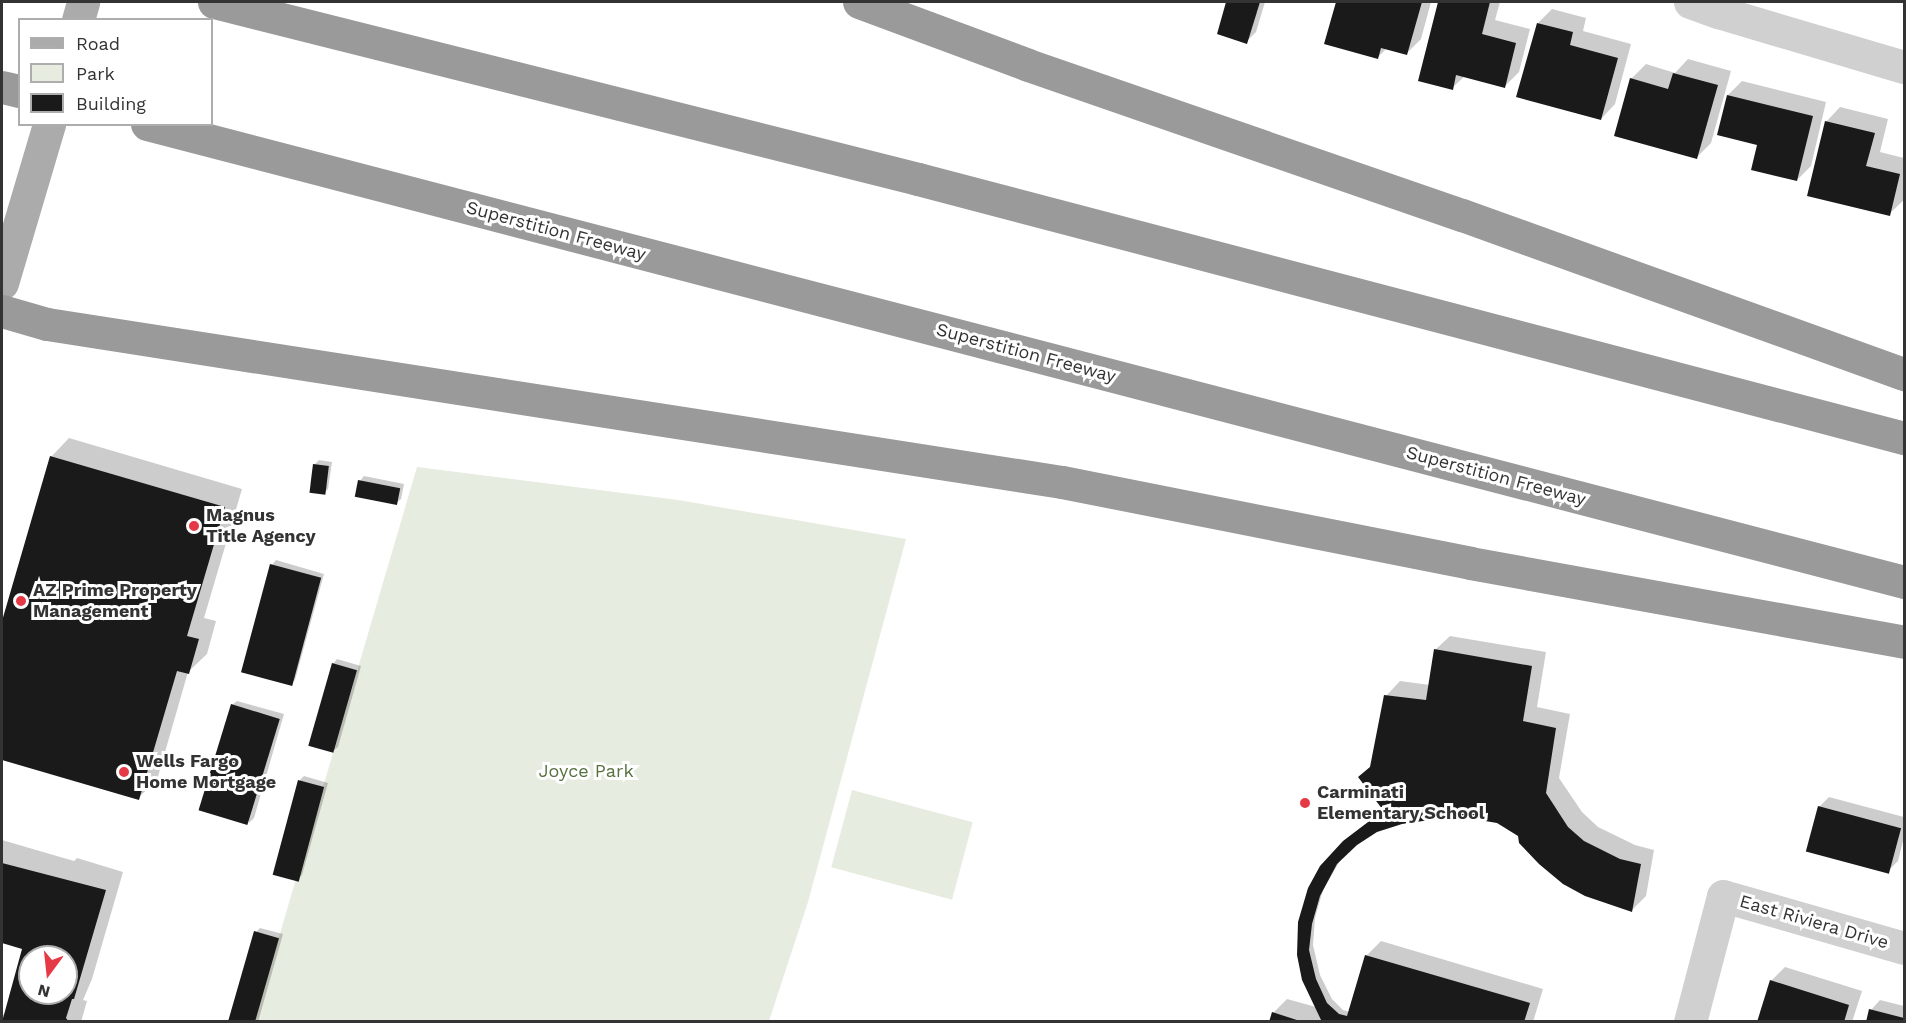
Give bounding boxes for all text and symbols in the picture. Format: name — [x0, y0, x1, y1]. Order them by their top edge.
legend — [18, 18, 213, 126]
text: Road — [76, 33, 120, 54]
text: Park — [76, 63, 115, 84]
text: Building — [76, 93, 146, 114]
street label: Superstition Freeway — [464, 197, 648, 265]
street label: Superstition Freeway — [934, 319, 1118, 387]
street label: Superstition Freeway — [1404, 442, 1588, 510]
place label: Magnus Title Agency — [206, 505, 316, 548]
marker: Magnus Title Agency — [187, 519, 201, 533]
place label: AZ Prime Property Management — [33, 580, 197, 622]
marker: AZ Prime Property Management — [14, 594, 28, 608]
place label: Wells Fargo Home Mortgage — [136, 751, 276, 794]
park label: Joyce Park — [538, 760, 634, 782]
marker: Wells Fargo Home Mortgage — [117, 765, 131, 779]
place label: Carminati Elementary School — [1317, 782, 1485, 824]
marker: Carminati Elementary School — [1298, 796, 1312, 810]
street label: East Riviera Drive — [1737, 890, 1891, 954]
north arrow — [18, 945, 78, 1005]
text: N — [36, 980, 52, 1002]

